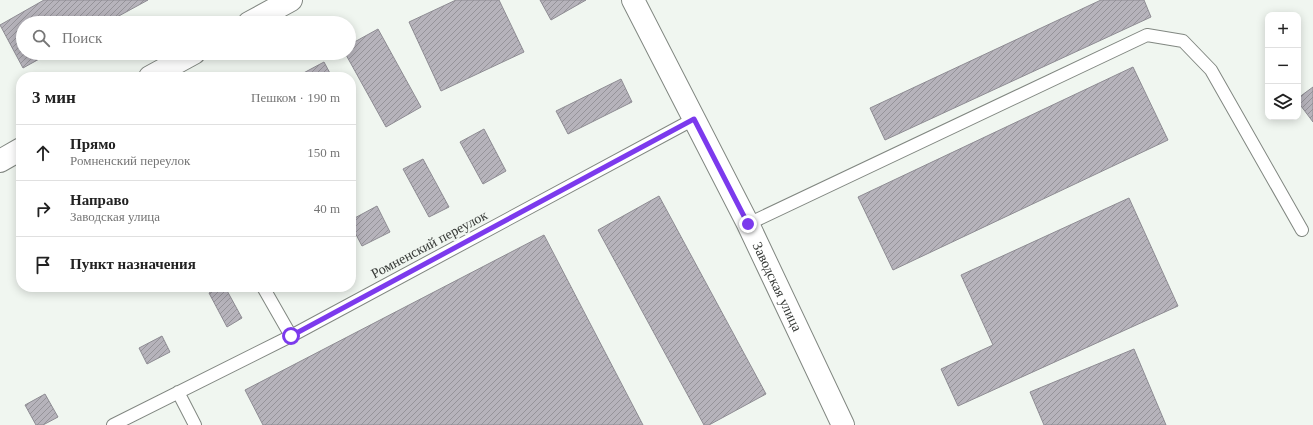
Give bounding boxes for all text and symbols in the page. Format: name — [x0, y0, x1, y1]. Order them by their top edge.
map controls — [1265, 12, 1301, 120]
button: + — [1265, 12, 1301, 48]
search box — [16, 16, 356, 60]
icon: search — [30, 27, 52, 49]
text: Поиск — [62, 30, 102, 46]
button: − — [1265, 48, 1301, 84]
button: layers — [1265, 84, 1301, 120]
text: 3 мин — [32, 88, 76, 107]
text: Пешком · 190 m — [251, 90, 340, 105]
text: Прямо — [70, 136, 116, 152]
icon: ahead — [32, 142, 54, 164]
text: 150 m — [307, 145, 340, 160]
text: Ромненский переулок — [70, 153, 190, 168]
text: Направо — [70, 192, 129, 208]
icon: right — [32, 198, 54, 220]
text: 40 m — [314, 201, 340, 216]
street label: Ромненский переулок — [369, 207, 490, 281]
text: Заводская улица — [70, 209, 160, 224]
route end — [739, 215, 757, 233]
street label: Заводская улица — [750, 240, 805, 335]
icon: arrive — [32, 254, 54, 276]
text: Пункт назначения — [70, 256, 196, 272]
route start — [282, 327, 300, 345]

